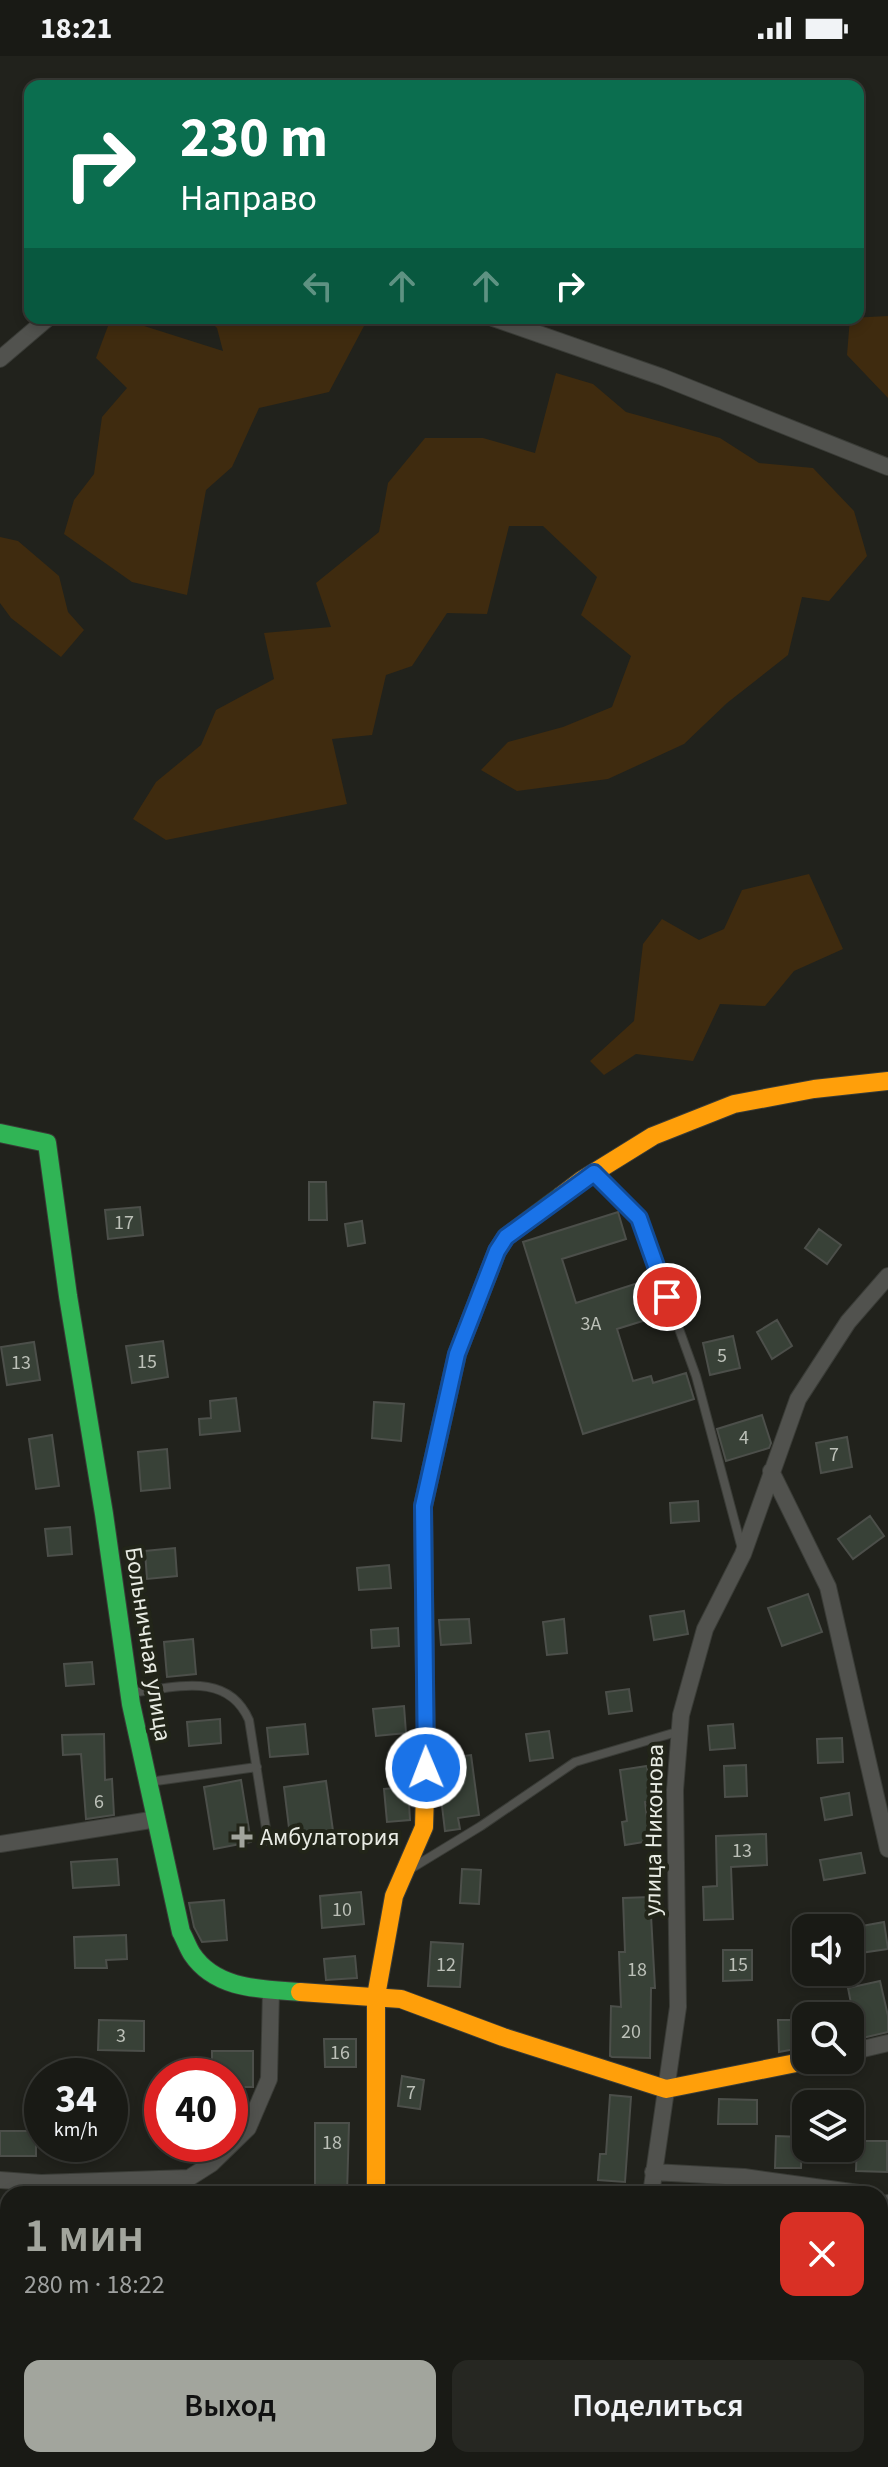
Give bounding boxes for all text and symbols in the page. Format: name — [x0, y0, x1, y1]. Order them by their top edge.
text: 18:21 — [40, 7, 112, 50]
text: 230 m — [180, 99, 328, 178]
icon: right — [48, 112, 152, 216]
text: Направо — [180, 173, 317, 224]
icon: left — [296, 264, 340, 308]
icon: ahead — [380, 264, 424, 308]
icon: ahead — [464, 264, 508, 308]
icon: right — [548, 264, 592, 308]
house number: 17 — [114, 1209, 134, 1237]
pin — [633, 1263, 701, 1331]
icon: arrive — [645, 1275, 689, 1319]
house number: 3А — [581, 1310, 602, 1338]
house number: 5 — [717, 1342, 727, 1370]
house number: 15 — [137, 1348, 157, 1376]
house number: 13 — [11, 1349, 31, 1377]
house number: 4 — [739, 1424, 749, 1452]
house number: 7 — [829, 1441, 839, 1469]
street label: Больничная улица — [115, 1544, 181, 1744]
position arrow — [384, 1726, 468, 1810]
street label: улица Никонова — [635, 1744, 673, 1916]
house number: 6 — [94, 1788, 104, 1816]
place label: Амбулатория — [260, 1820, 400, 1855]
marker: Амбулатория — [231, 1826, 253, 1848]
house number: 13 — [732, 1837, 752, 1865]
house number: 10 — [332, 1896, 352, 1924]
map controls — [792, 1914, 864, 2162]
button: sound — [792, 1914, 864, 1986]
house number: 12 — [436, 1951, 456, 1979]
house number: 15 — [728, 1951, 748, 1979]
house number: 18 — [627, 1956, 647, 1984]
button: search — [792, 2002, 864, 2074]
house number: 20 — [621, 2018, 641, 2046]
house number: 3 — [116, 2022, 126, 2050]
house number: 16 — [330, 2039, 350, 2067]
speed limit sign: 40 — [144, 2058, 248, 2162]
text: 34 — [55, 2071, 97, 2128]
house number: 7 — [406, 2079, 416, 2107]
button: layers — [792, 2090, 864, 2162]
text: km/h — [54, 2116, 98, 2144]
house number: 18 — [322, 2129, 342, 2157]
text: 1 мин — [24, 2202, 144, 2270]
button: close — [780, 2212, 864, 2296]
text: 280 m · 18:22 — [24, 2266, 165, 2303]
button: Выход — [24, 2360, 436, 2452]
button: Поделиться — [452, 2360, 864, 2452]

